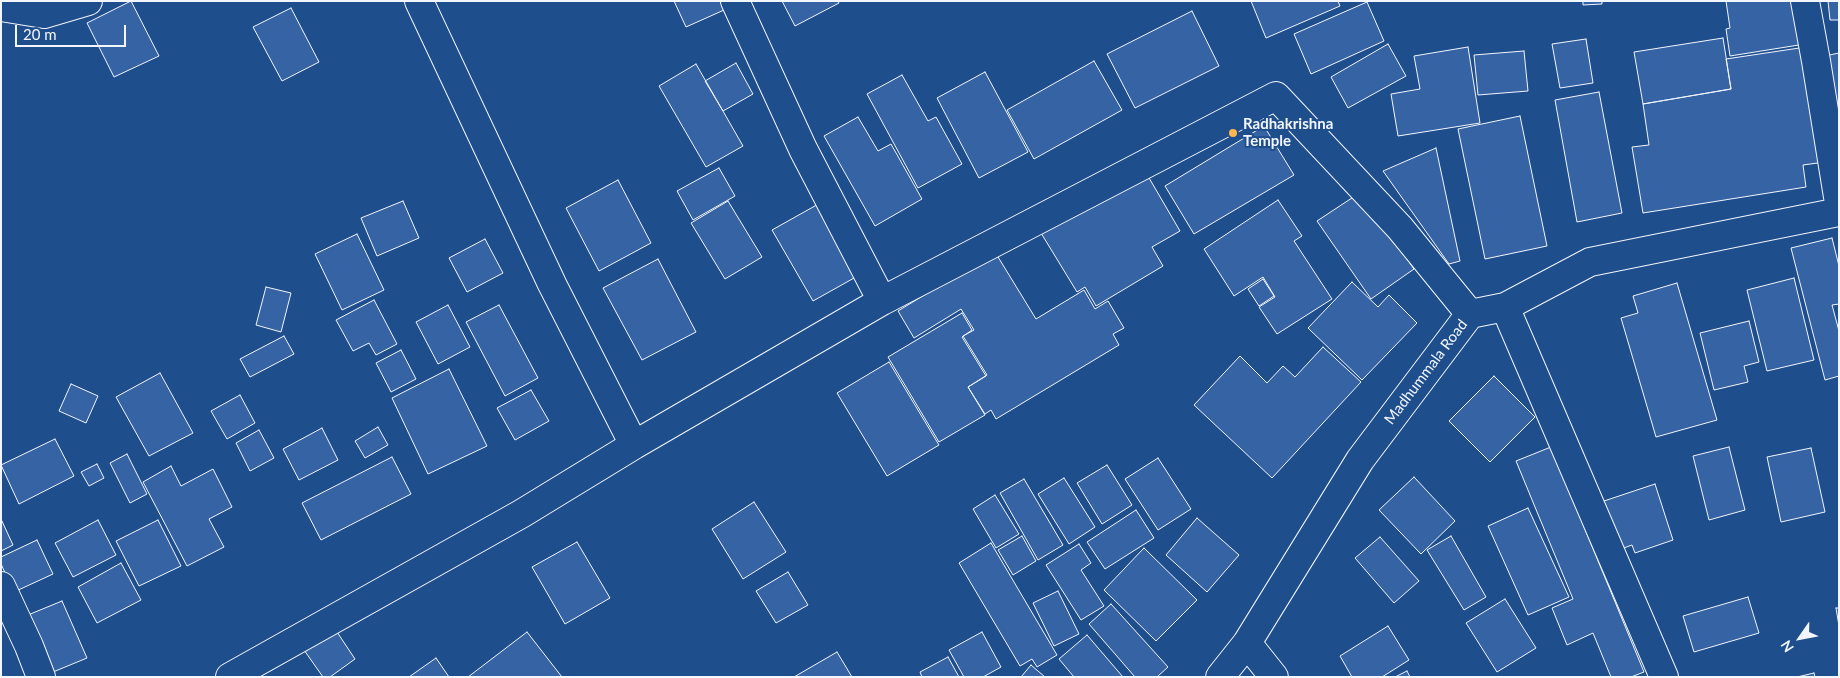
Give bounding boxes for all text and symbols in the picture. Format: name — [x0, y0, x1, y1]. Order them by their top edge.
scale bar — [18, 15, 129, 47]
text: 20 m — [23, 25, 57, 43]
place label: Radhakrishna Temple — [1243, 115, 1333, 150]
marker: Radhakrishna Temple — [1227, 127, 1239, 139]
street label: Madhummala Road — [1381, 316, 1471, 428]
north arrow — [1775, 613, 1825, 663]
text: N — [1777, 637, 1797, 656]

